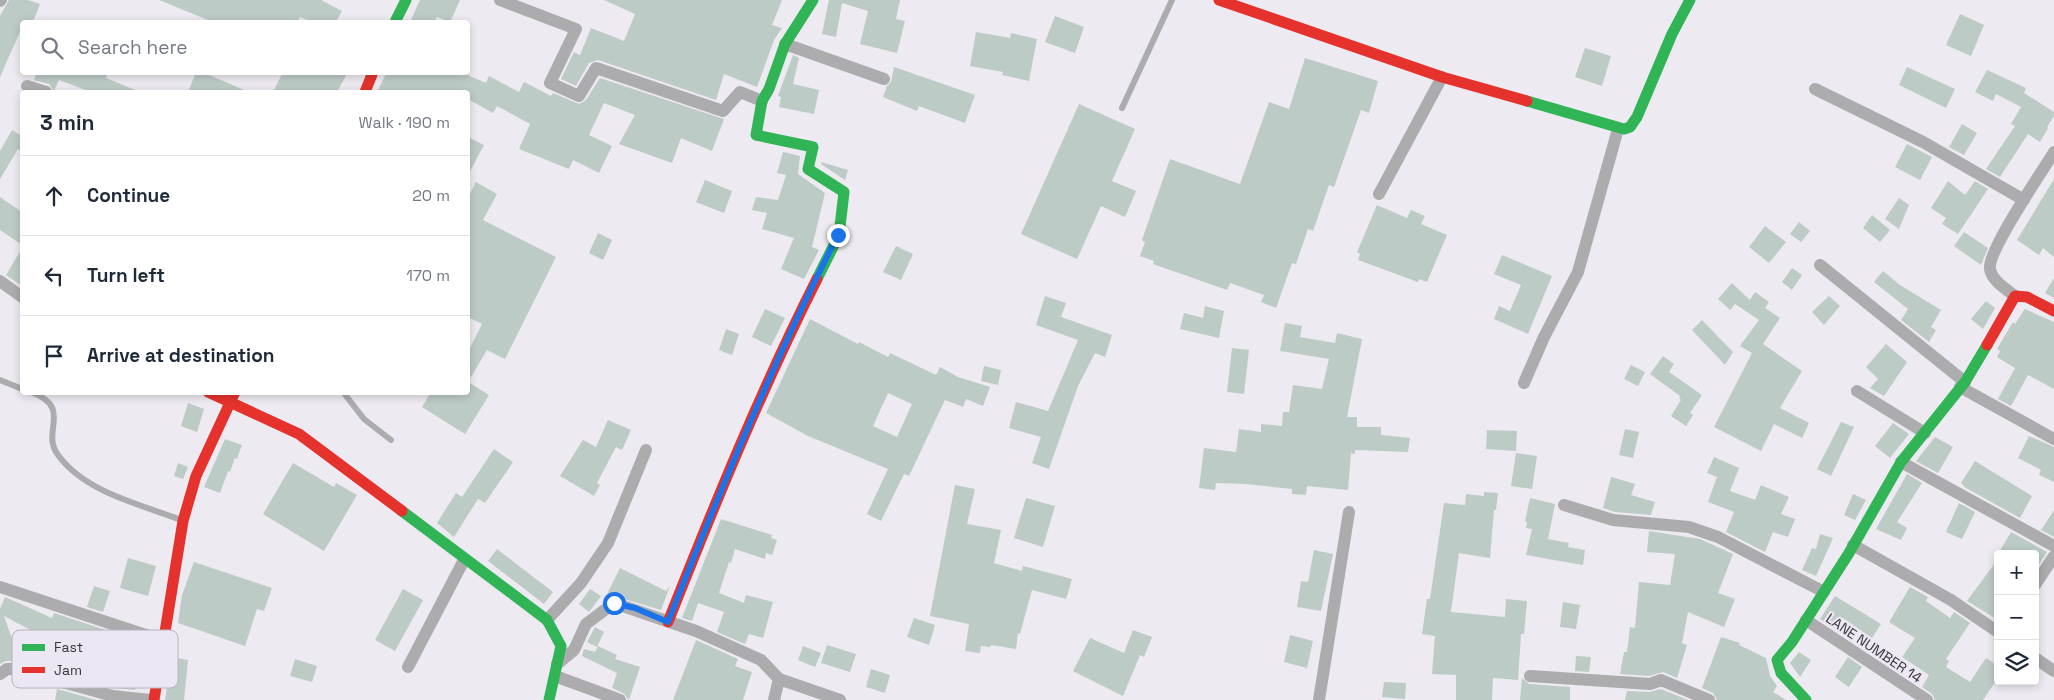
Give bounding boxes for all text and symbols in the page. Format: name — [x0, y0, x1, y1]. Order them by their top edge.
search box — [20, 20, 470, 75]
icon: search — [38, 34, 66, 62]
text: Search here — [78, 35, 188, 60]
text: 3 min — [40, 109, 95, 136]
text: Walk · 190 m — [359, 112, 450, 133]
icon: ahead — [40, 182, 68, 210]
text: Continue — [87, 183, 170, 208]
text: 20 m — [412, 185, 450, 206]
route end — [827, 224, 850, 247]
icon: left — [40, 262, 68, 290]
text: Turn left — [87, 263, 165, 288]
text: 170 m — [406, 265, 450, 286]
icon: arrive — [40, 342, 68, 370]
text: Arrive at destination — [87, 343, 275, 368]
map controls — [1994, 550, 2039, 685]
button: + — [1994, 550, 2039, 595]
route start — [603, 592, 626, 615]
button: − — [1994, 595, 2039, 640]
street label: LANE NUMBER 14 — [1822, 609, 1926, 687]
legend — [12, 630, 178, 688]
text: Fast — [54, 638, 83, 656]
button: layers — [1994, 640, 2039, 685]
text: Jam — [54, 661, 82, 679]

